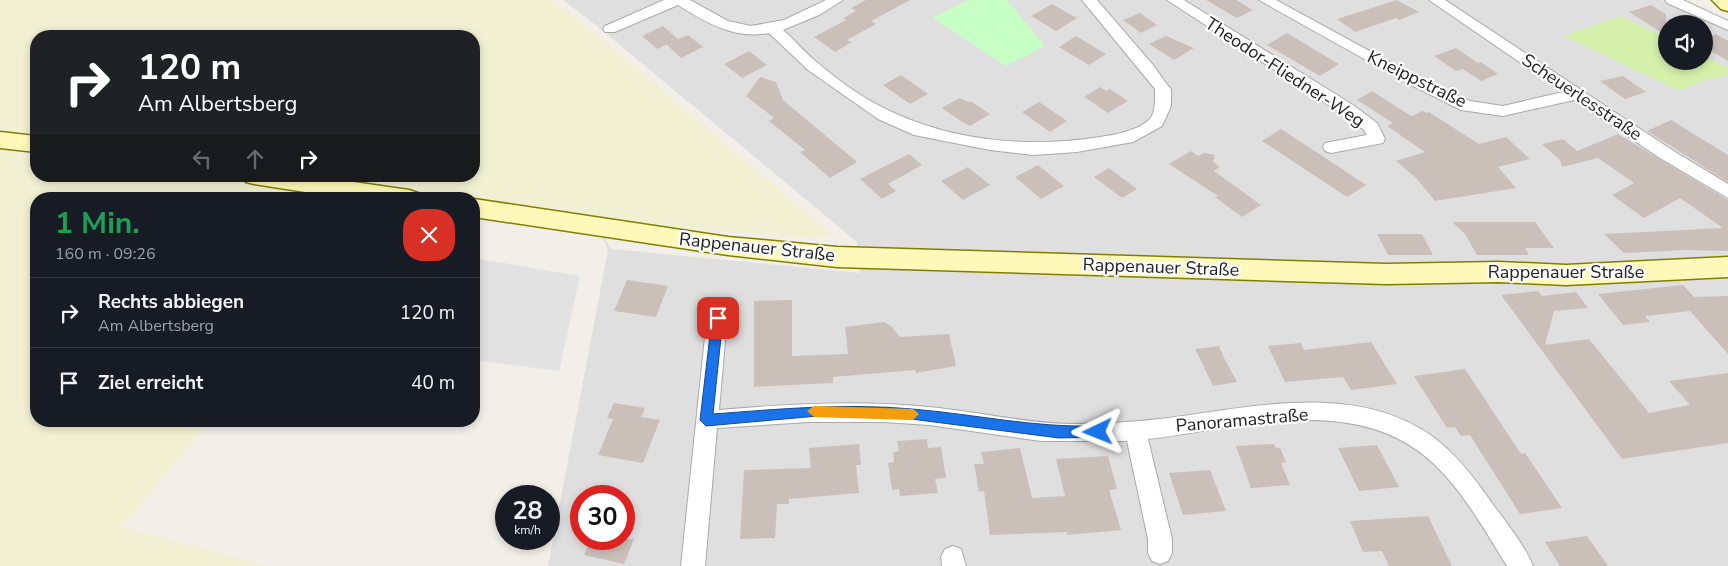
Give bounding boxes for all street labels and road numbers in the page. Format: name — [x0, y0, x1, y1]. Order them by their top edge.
street label: Theodor-Fliedner-Weg — [1201, 11, 1369, 133]
street label: Kneippstraße — [1363, 45, 1471, 113]
street label: Scheuerlesstraße — [1517, 48, 1647, 146]
street label: Rappenauer Straße — [678, 227, 836, 267]
street label: Rappenauer Straße — [1082, 252, 1240, 282]
street label: Rappenauer Straße — [1488, 260, 1644, 284]
street label: Panoramastraße — [1175, 402, 1309, 438]

